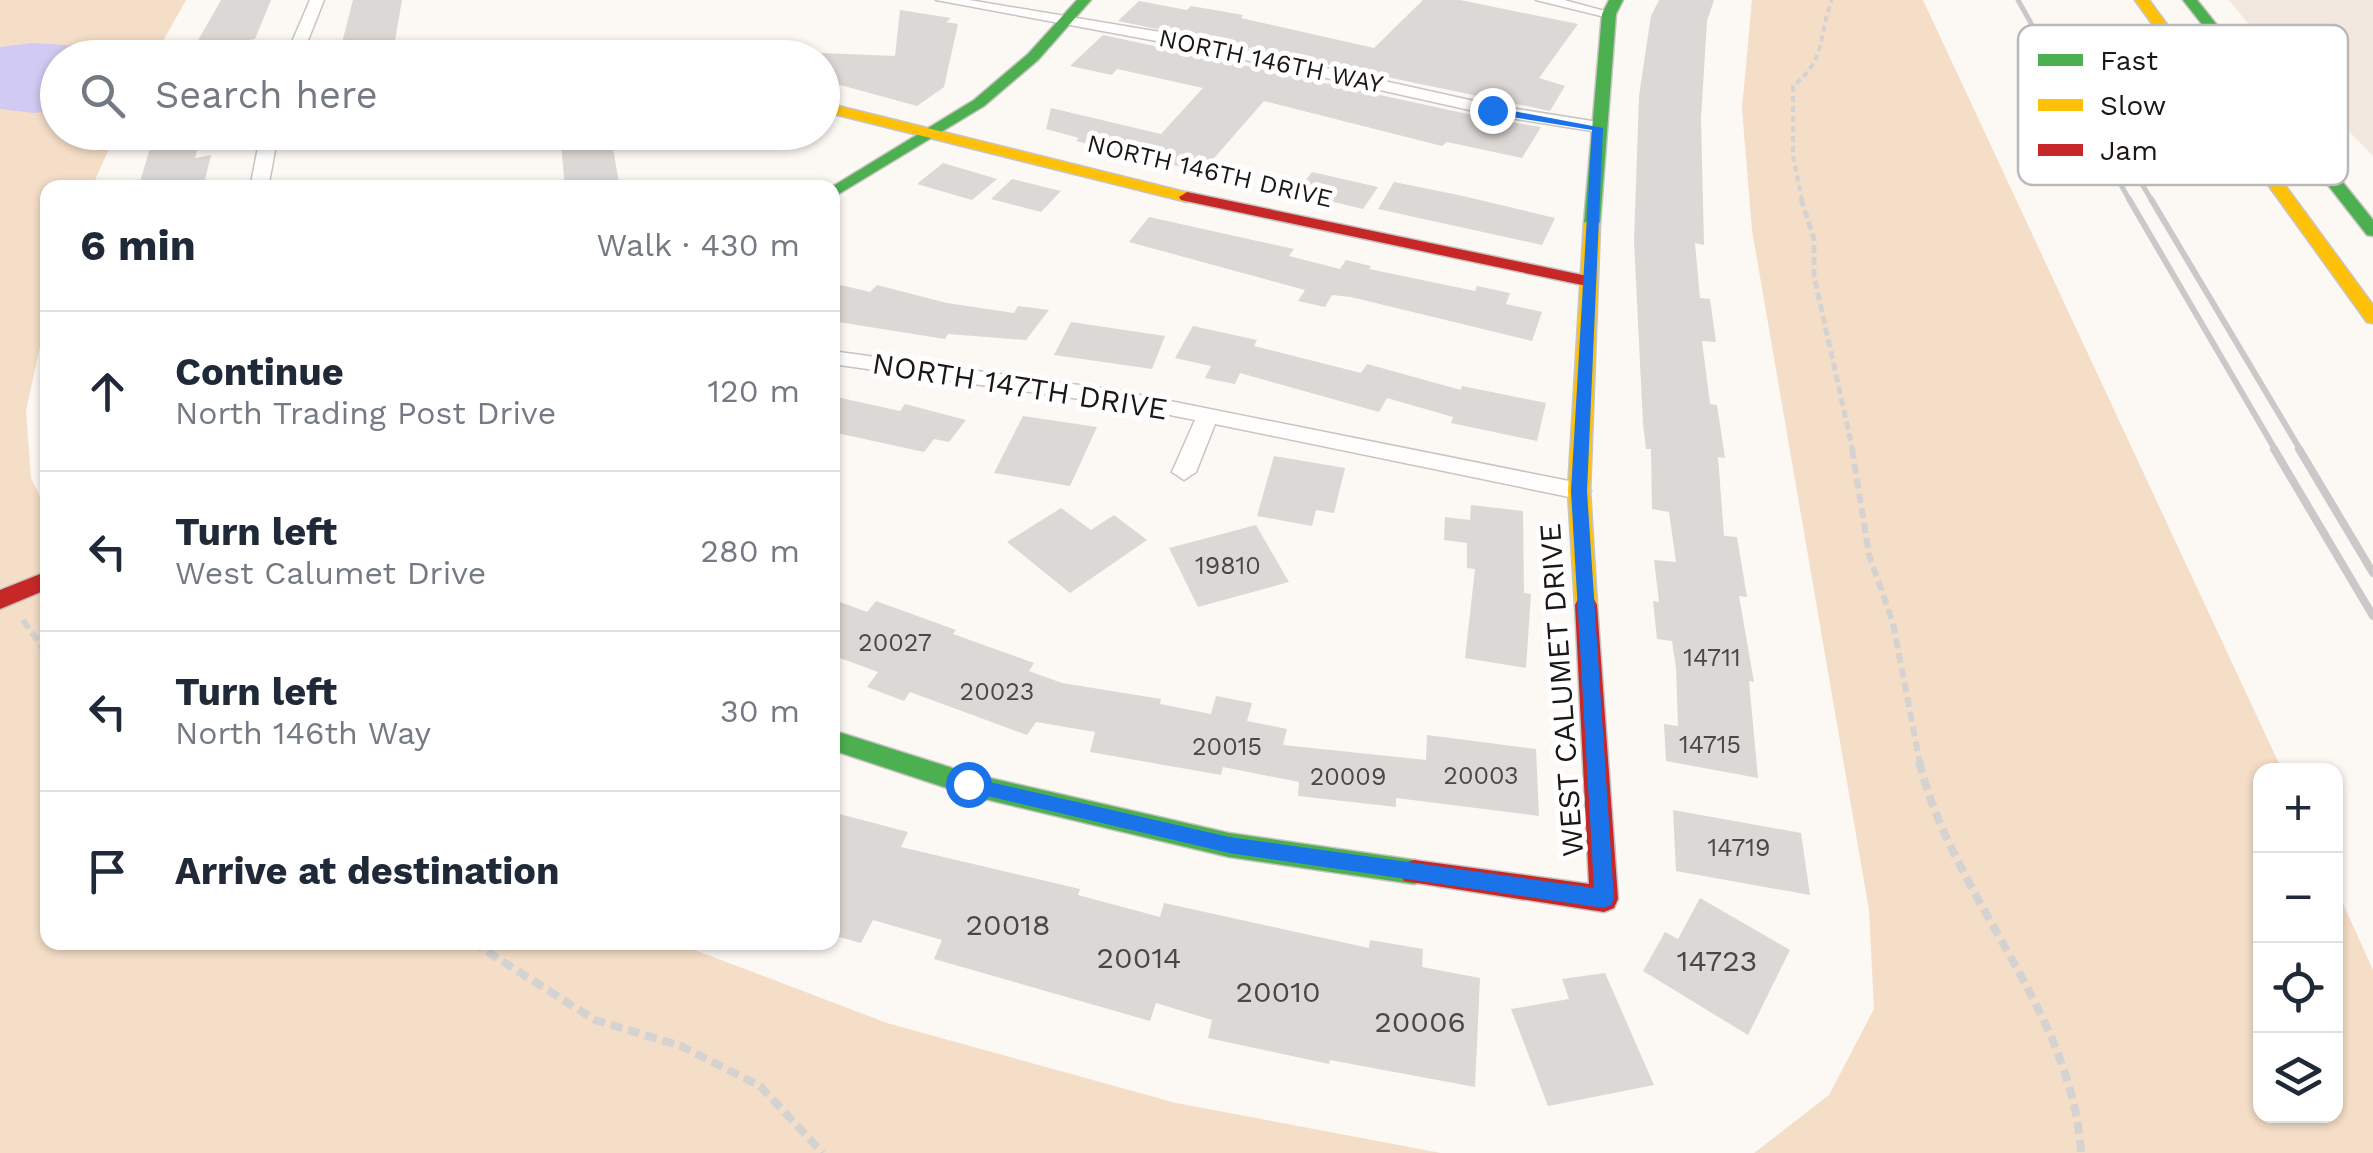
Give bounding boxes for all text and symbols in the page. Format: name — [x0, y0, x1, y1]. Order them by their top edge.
street label: NORTH 146TH WAY — [1156, 23, 1386, 99]
legend — [2018, 25, 2348, 185]
search box — [40, 40, 840, 150]
text: Fast — [2100, 44, 2158, 77]
icon: search — [75, 68, 130, 123]
text: Search here — [155, 73, 378, 117]
route end — [1470, 88, 1516, 134]
text: Slow — [2100, 89, 2166, 122]
street label: NORTH 146TH DRIVE — [1084, 129, 1336, 213]
text: Jam — [2100, 134, 2158, 167]
text: 6 min — [80, 221, 196, 270]
text: Walk · 430 m — [597, 226, 800, 264]
street label: NORTH 147TH DRIVE — [870, 345, 1170, 427]
text: Continue — [175, 350, 344, 394]
icon: ahead — [80, 364, 135, 419]
text: 120 m — [708, 372, 800, 410]
text: North Trading Post Drive — [175, 394, 556, 432]
text: Turn left — [175, 510, 337, 554]
street label: WEST CALUMET DRIVE — [1532, 522, 1590, 858]
icon: left — [80, 524, 135, 579]
text: 280 m — [700, 532, 800, 570]
house number: 19810 — [1195, 551, 1261, 580]
text: West Calumet Drive — [175, 554, 486, 592]
house number: 20027 — [858, 628, 932, 657]
house number: 14711 — [1683, 643, 1741, 672]
text: Turn left — [175, 670, 337, 714]
house number: 20023 — [960, 677, 1034, 706]
icon: left — [80, 684, 135, 739]
text: 30 m — [720, 692, 800, 730]
text: North 146th Way — [175, 714, 431, 752]
house number: 14715 — [1679, 730, 1741, 759]
house number: 20015 — [1192, 732, 1262, 761]
house number: 20003 — [1443, 761, 1519, 790]
route start — [946, 762, 992, 808]
house number: 20009 — [1310, 762, 1386, 791]
map controls — [2253, 763, 2343, 1123]
button: + — [2253, 763, 2343, 853]
house number: 14719 — [1708, 833, 1770, 862]
icon: arrive — [80, 844, 135, 899]
text: Arrive at destination — [175, 849, 560, 893]
button: − — [2253, 853, 2343, 943]
house number: 20018 — [966, 907, 1051, 942]
house number: 20014 — [1097, 940, 1181, 975]
house number: 14723 — [1677, 943, 1757, 978]
button: locate — [2253, 943, 2343, 1033]
house number: 20010 — [1235, 974, 1321, 1009]
house number: 20006 — [1374, 1004, 1466, 1039]
button: layers — [2253, 1033, 2343, 1123]

